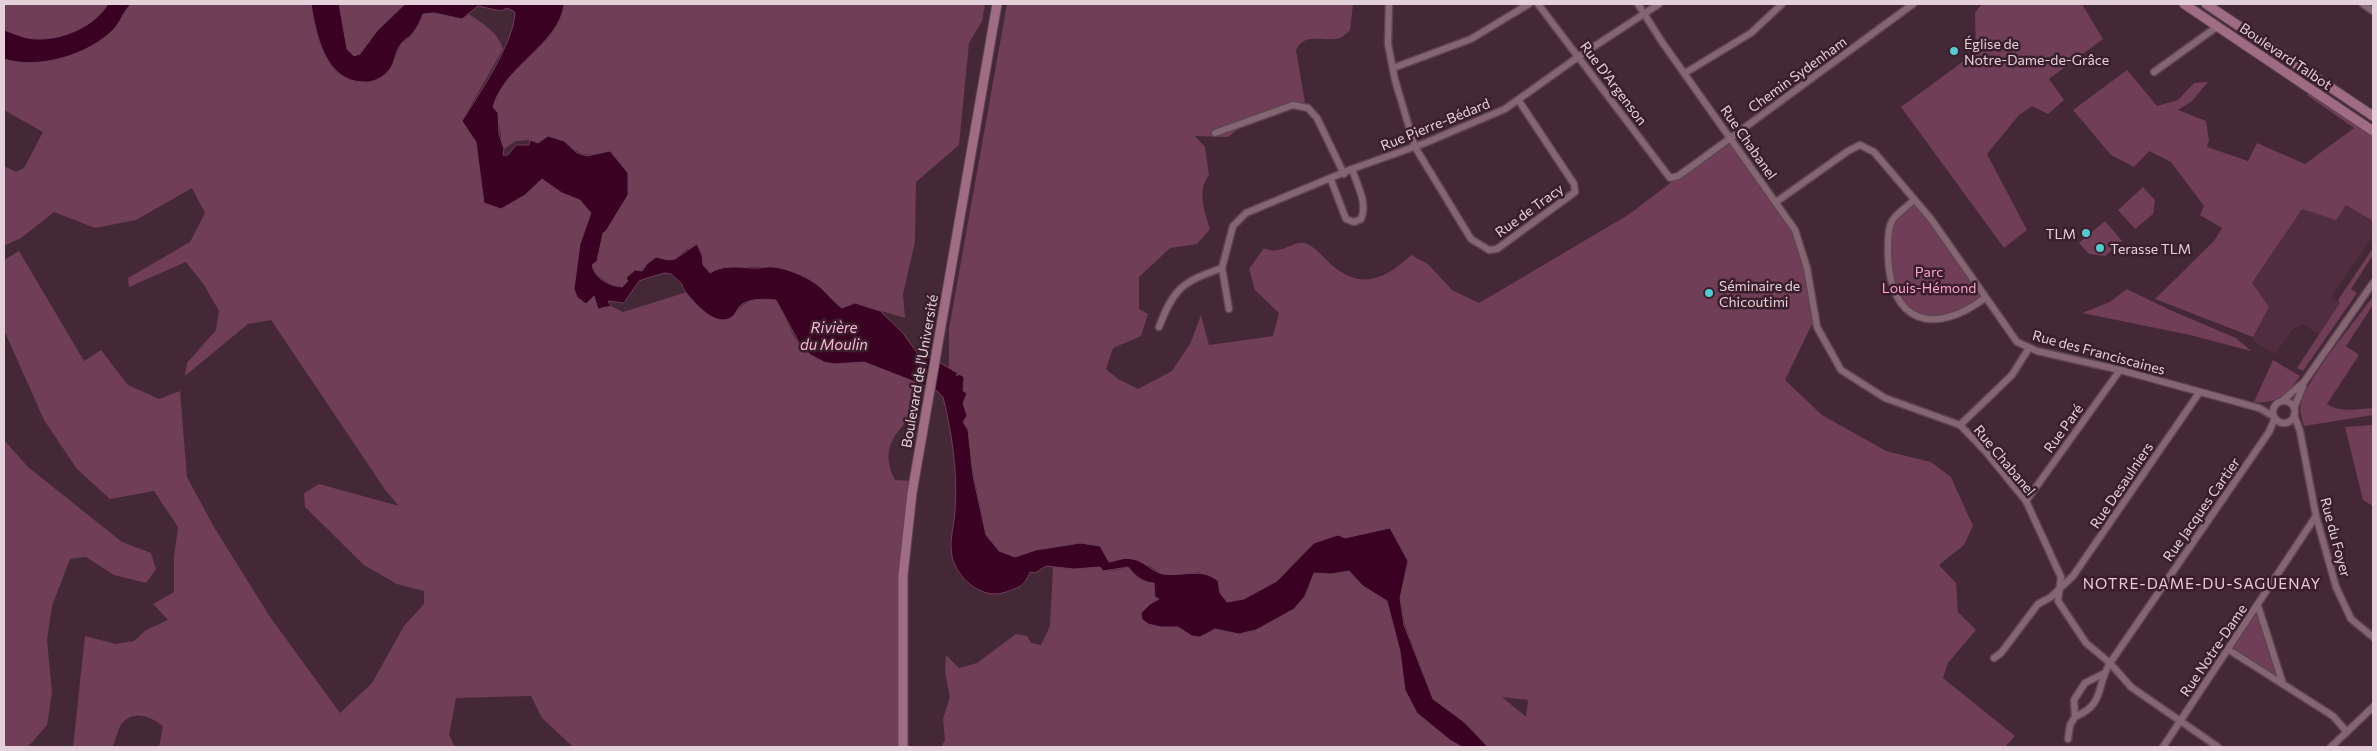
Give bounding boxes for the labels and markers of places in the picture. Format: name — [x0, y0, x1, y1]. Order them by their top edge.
place label: Église de Notre-Dame-de-Grâce — [1964, 35, 2109, 68]
marker: Église de Notre-Dame-de-Grâce — [1948, 45, 1960, 57]
place label: TLM — [2046, 225, 2076, 242]
marker: TLM — [2080, 227, 2092, 239]
place label: Terasse TLM — [2110, 240, 2191, 257]
marker: Terasse TLM — [2094, 242, 2106, 254]
place label: Séminaire de Chicoutimi — [1719, 277, 1800, 310]
marker: Séminaire de Chicoutimi — [1703, 287, 1715, 299]

